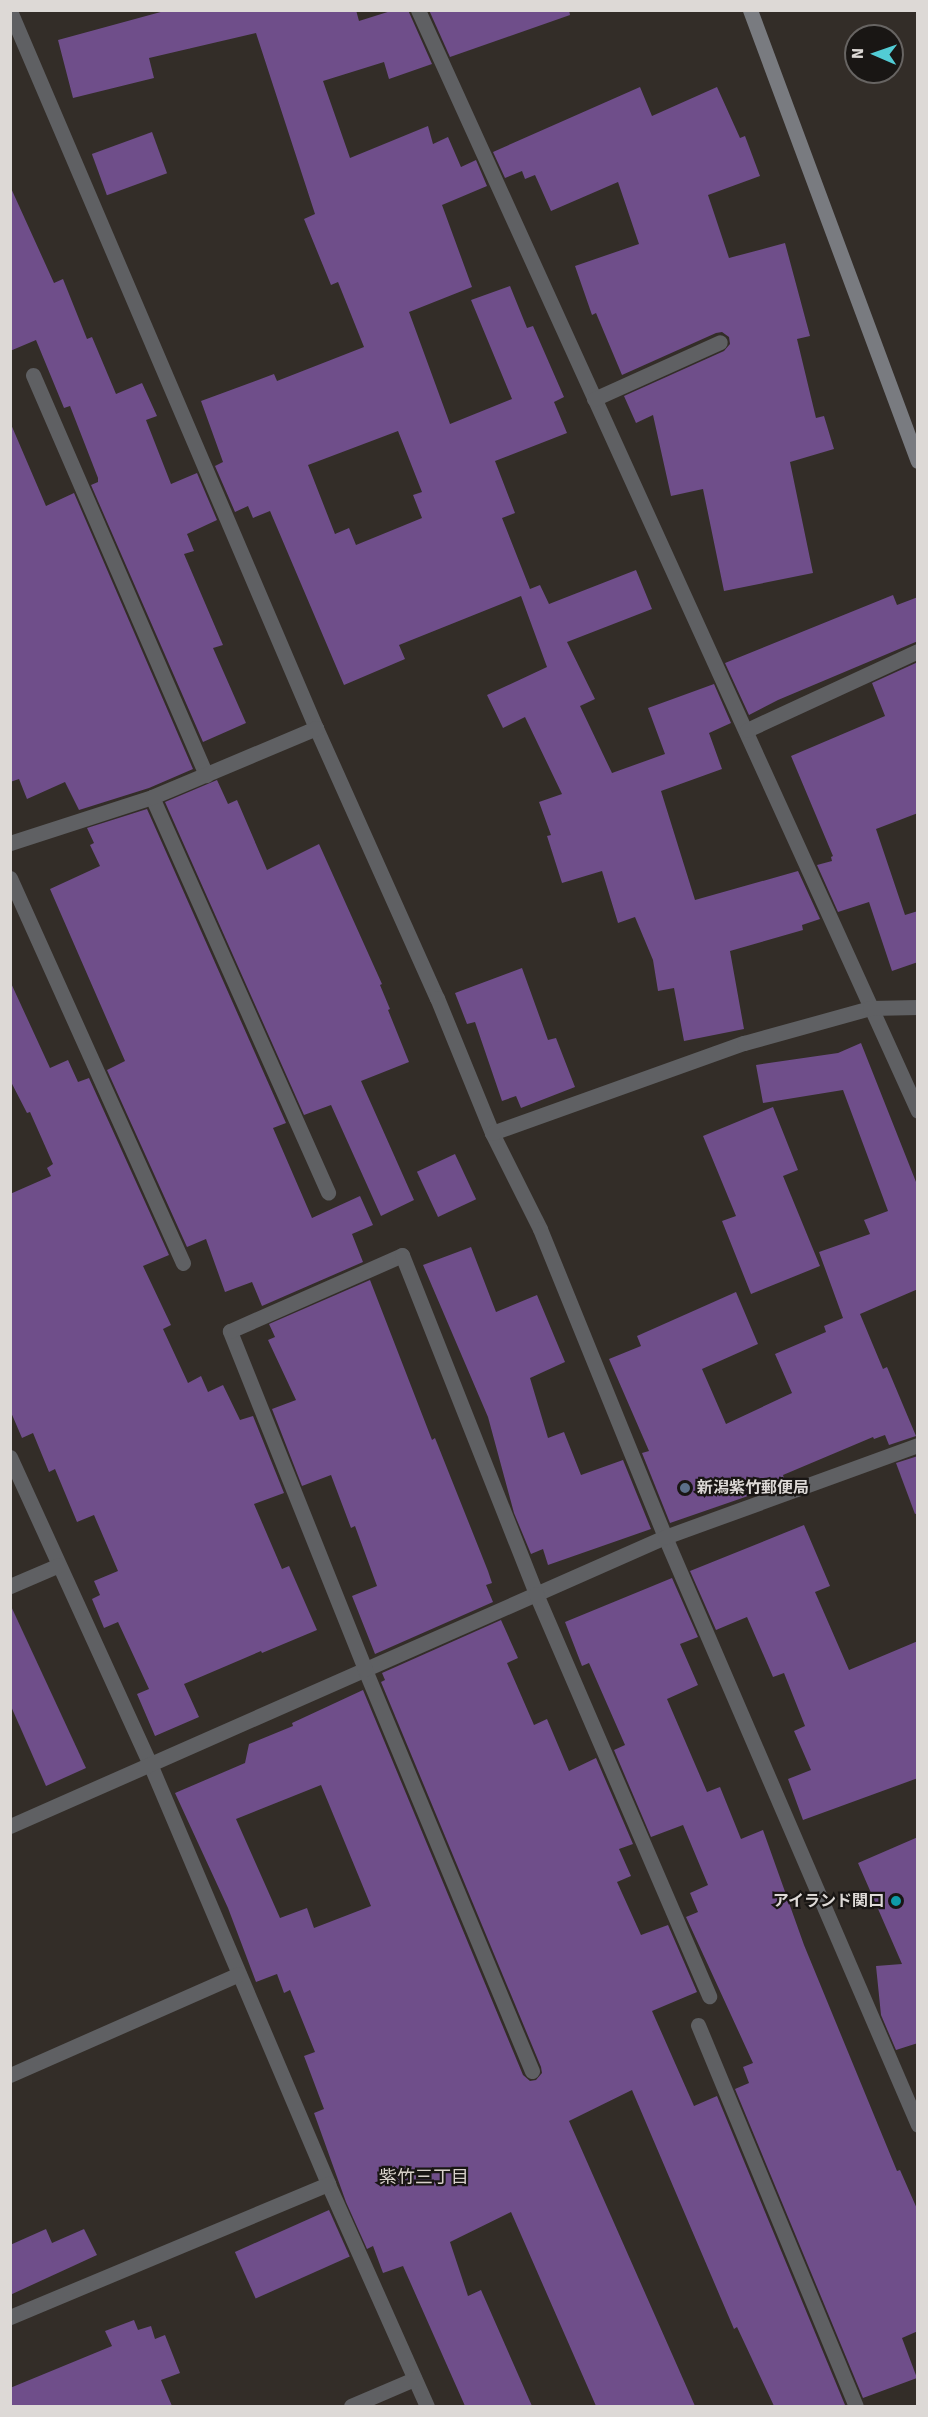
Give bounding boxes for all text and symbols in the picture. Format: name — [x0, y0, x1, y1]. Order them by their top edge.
north arrow — [844, 24, 904, 84]
text: N — [848, 48, 868, 59]
place label: 新潟紫竹郵便局 — [697, 1478, 809, 1498]
marker: 新潟紫竹郵便局 — [678, 1481, 692, 1495]
place label: アイランド関口 — [772, 1891, 884, 1911]
marker: アイランド関口 — [889, 1894, 903, 1908]
district label: 紫竹三丁目 — [379, 2166, 469, 2188]

